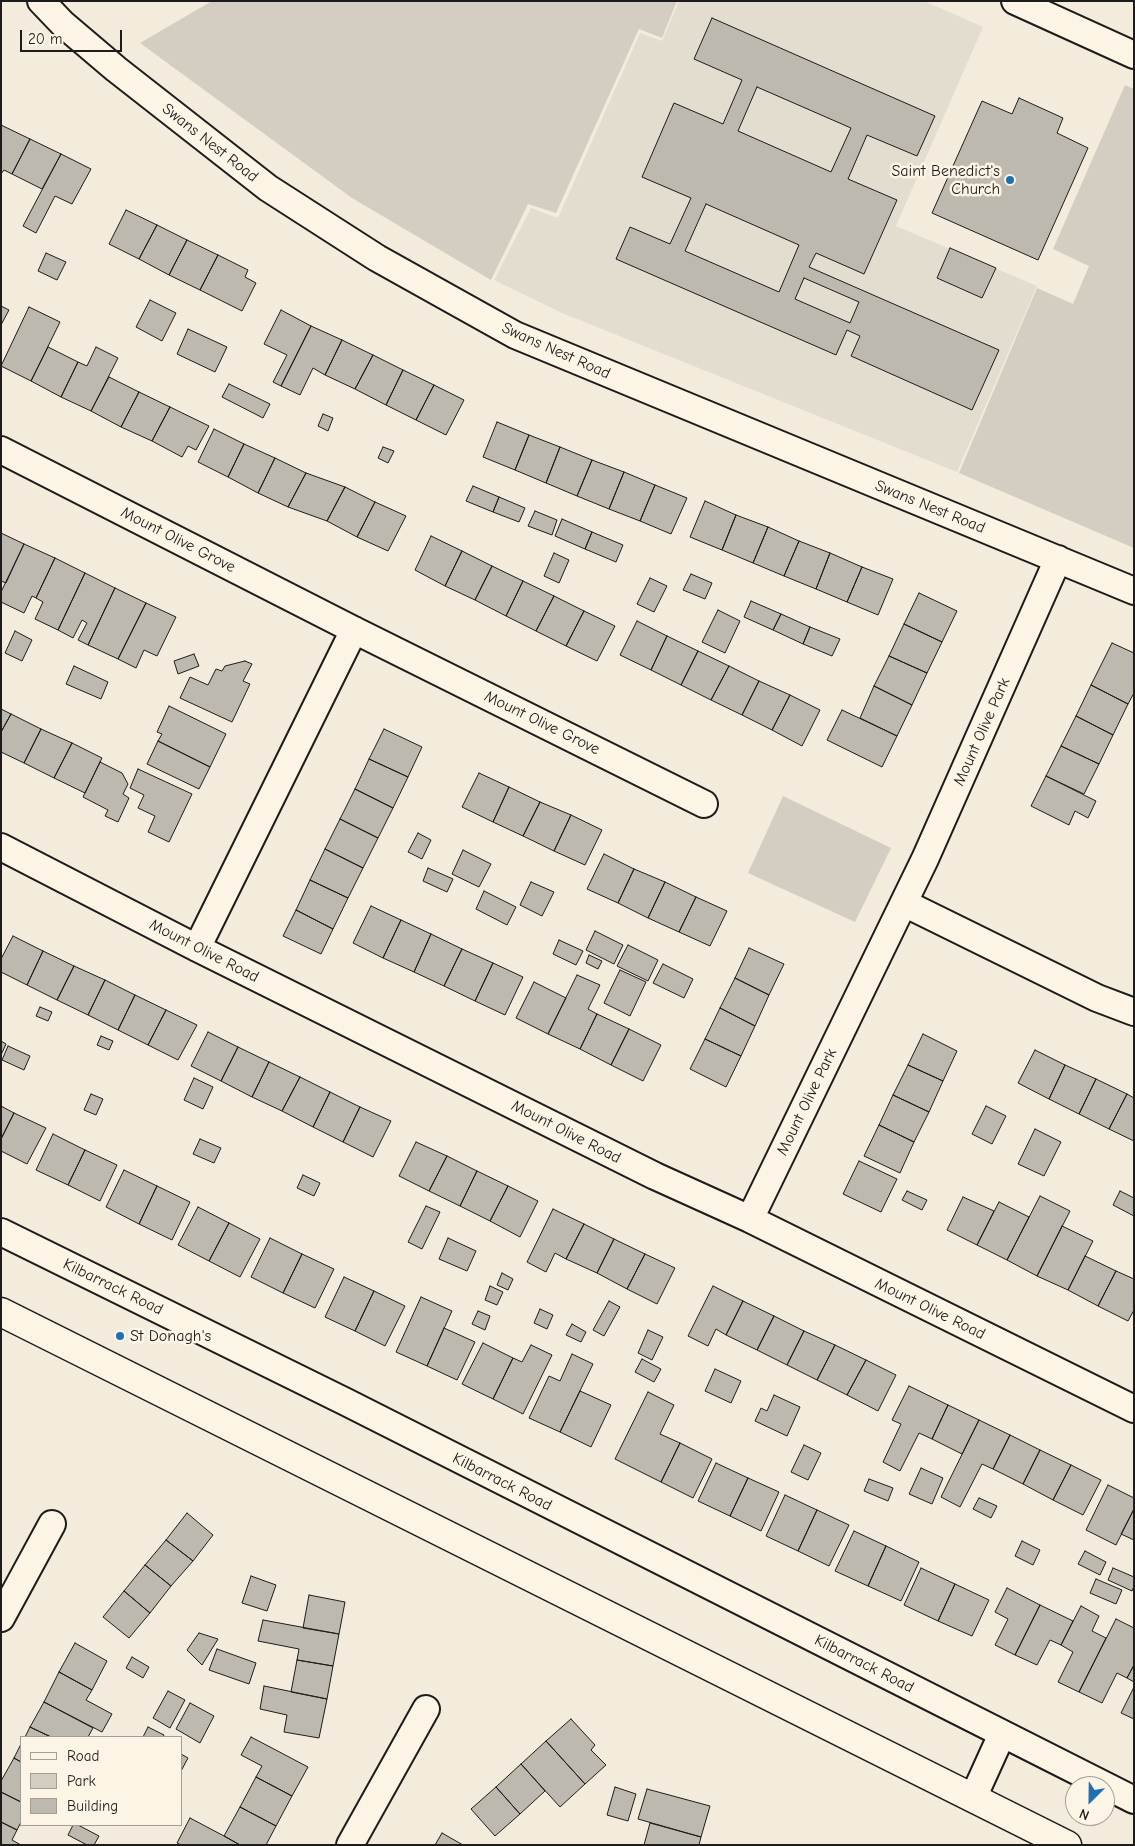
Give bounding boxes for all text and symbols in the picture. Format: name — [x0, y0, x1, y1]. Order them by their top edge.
scale bar — [22, 20, 125, 52]
text: 20 m — [28, 30, 62, 48]
street label: Swans Nest Road — [158, 99, 262, 187]
place label: Saint Benedict's Church — [892, 161, 1000, 199]
marker: Saint Benedict's Church — [1004, 174, 1016, 186]
street label: Swans Nest Road — [499, 318, 613, 384]
street label: Swans Nest Road — [872, 476, 988, 538]
street label: Mount Olive Grove — [117, 503, 239, 577]
street label: Mount Olive Park — [950, 675, 1014, 789]
street label: Mount Olive Grove — [481, 687, 603, 759]
street label: Mount Olive Road — [146, 915, 262, 987]
street label: Mount Olive Park — [773, 1045, 841, 1159]
street label: Mount Olive Road — [508, 1096, 624, 1168]
street label: Kilbarrack Road — [60, 1254, 166, 1320]
street label: Mount Olive Road — [872, 1274, 988, 1344]
place label: St Donagh's — [130, 1326, 211, 1346]
marker: St Donagh's — [114, 1330, 126, 1342]
street label: Kilbarrack Road — [449, 1449, 555, 1515]
street label: Kilbarrack Road — [811, 1631, 917, 1697]
legend — [20, 1736, 182, 1826]
text: Road — [67, 1747, 99, 1765]
text: Park — [67, 1772, 96, 1790]
north arrow — [1065, 1776, 1115, 1826]
text: Building — [67, 1797, 118, 1815]
text: N — [1077, 1805, 1092, 1824]

